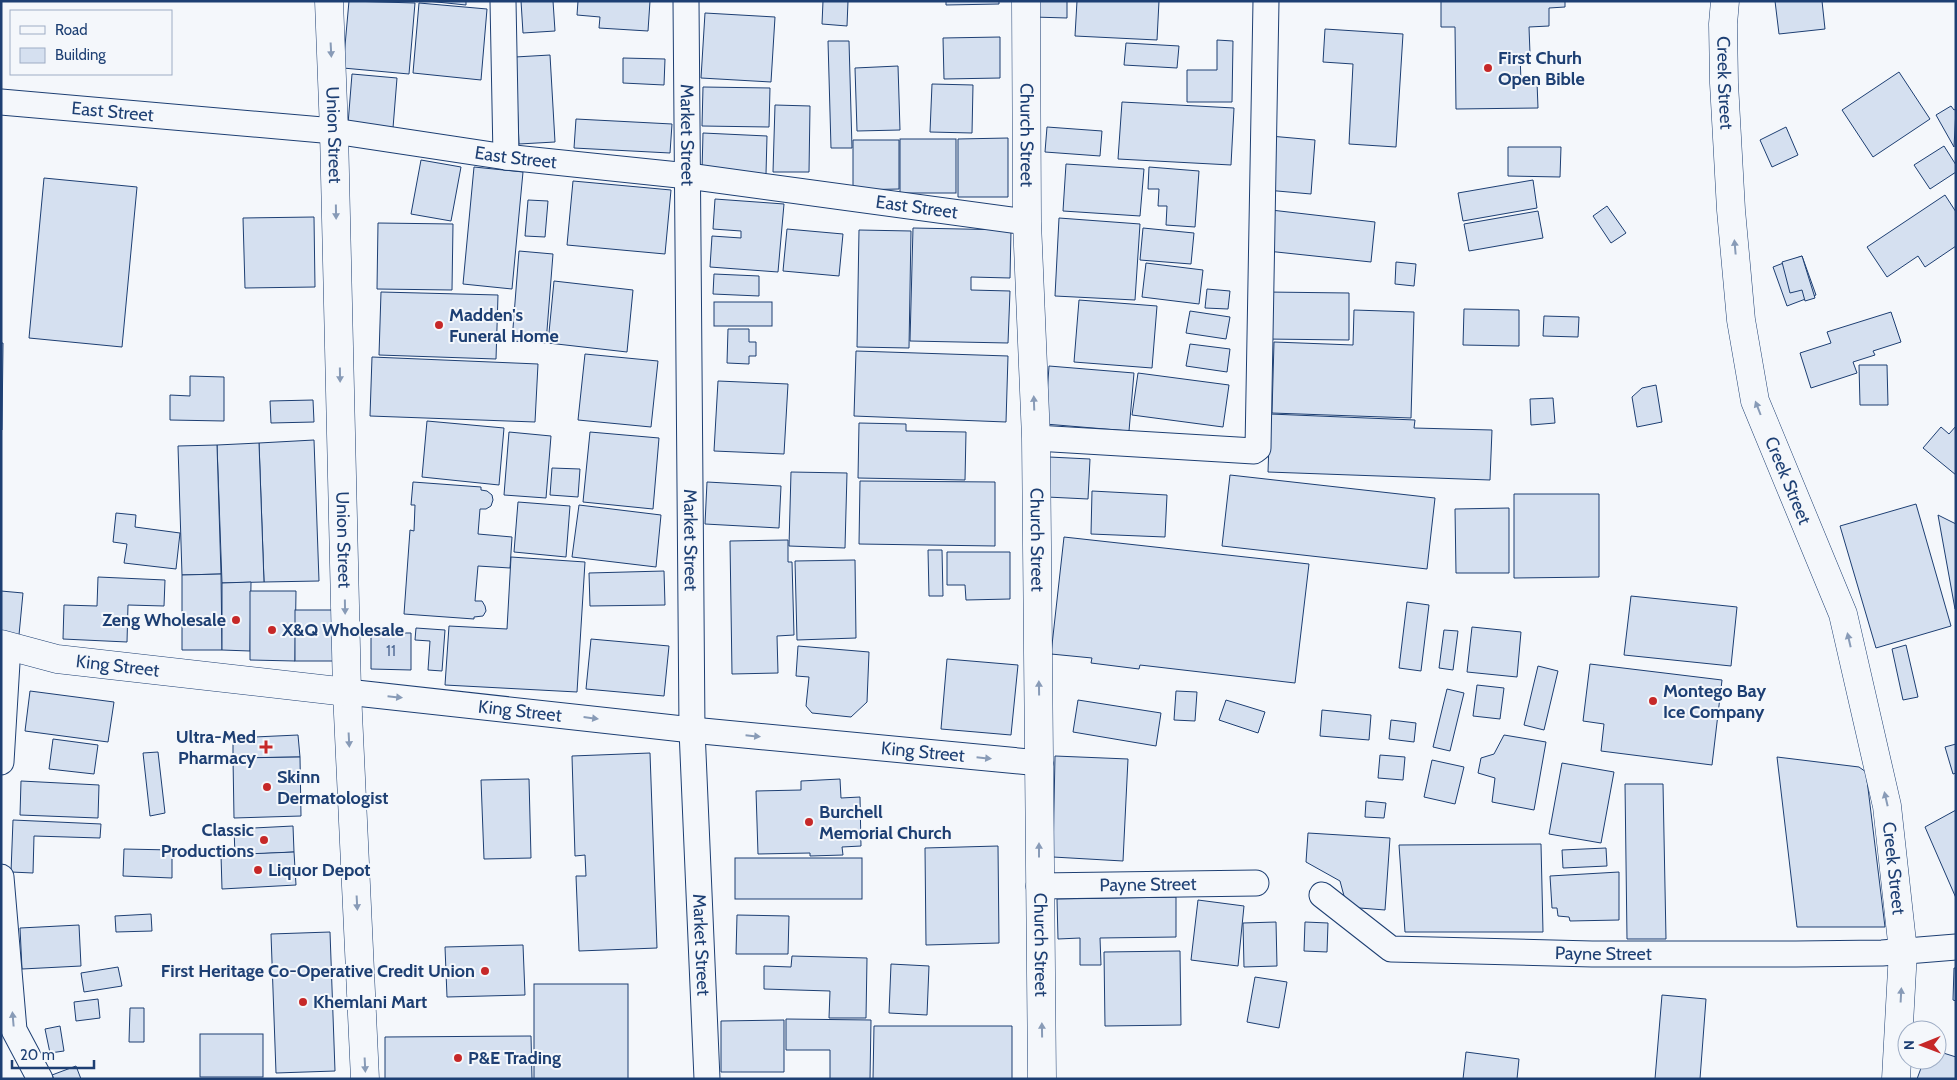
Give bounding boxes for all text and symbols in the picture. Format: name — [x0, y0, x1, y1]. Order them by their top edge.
legend — [10, 10, 172, 75]
text: Road — [55, 21, 88, 39]
street label: Creek Street — [1712, 36, 1738, 130]
one-way arrow — [327, 42, 335, 58]
text: Building — [55, 46, 106, 64]
place label: First Churh Open Bible — [1498, 47, 1585, 90]
marker: First Churh Open Bible — [1482, 62, 1494, 74]
street label: Church Street — [1015, 83, 1038, 187]
street label: Market Street — [676, 84, 699, 186]
street label: Union Street — [321, 86, 346, 184]
street label: East Street — [71, 97, 155, 126]
street label: East Street — [473, 141, 558, 173]
street label: East Street — [874, 191, 959, 223]
one-way arrow — [332, 205, 340, 221]
one-way arrow — [1730, 239, 1738, 255]
place label: Madden's Funeral Home — [449, 304, 559, 347]
marker: Madden's Funeral Home — [433, 319, 445, 331]
one-way arrow — [336, 367, 344, 383]
one-way arrow — [1030, 394, 1038, 410]
one-way arrow — [1754, 400, 1762, 415]
street label: Creek Street — [1760, 433, 1816, 528]
street label: Church Street — [1025, 488, 1048, 592]
street label: Market Street — [679, 489, 702, 591]
street label: Union Street — [331, 491, 356, 589]
one-way arrow — [341, 600, 349, 616]
place label: Zeng Wholesale — [102, 609, 226, 631]
marker: Zeng Wholesale — [230, 614, 242, 626]
place label: X&Q Wholesale — [281, 619, 404, 641]
marker: X&Q Wholesale — [266, 624, 278, 636]
one-way arrow — [1845, 633, 1853, 648]
house number: 11 — [386, 642, 396, 660]
street label: King Street — [75, 650, 161, 682]
one-way arrow — [1035, 679, 1043, 695]
place label: Montego Bay Ice Company — [1663, 680, 1766, 723]
one-way arrow — [387, 693, 403, 701]
marker: Montego Bay Ice Company — [1647, 695, 1659, 707]
street label: King Street — [477, 696, 563, 727]
one-way arrow — [584, 714, 600, 722]
place label: Ultra-Med Pharmacy — [176, 726, 256, 769]
one-way arrow — [345, 732, 353, 748]
one-way arrow — [745, 732, 761, 740]
street label: King Street — [880, 737, 966, 767]
marker: Ultra-Med Pharmacy — [260, 741, 272, 753]
one-way arrow — [977, 754, 993, 762]
place label: Skinn Dermatologist — [277, 766, 388, 809]
marker: Skinn Dermatologist — [261, 781, 273, 793]
one-way arrow — [1881, 790, 1889, 806]
place label: Burchell Memorial Church — [819, 801, 952, 844]
marker: Burchell Memorial Church — [803, 816, 815, 828]
place label: Classic Productions — [161, 819, 254, 862]
street label: Creek Street — [1878, 821, 1910, 916]
marker: Classic Productions — [258, 834, 270, 846]
one-way arrow — [1035, 842, 1043, 858]
place label: Liquor Depot — [268, 859, 371, 881]
marker: Liquor Depot — [252, 864, 264, 876]
street label: Payne Street — [1099, 873, 1197, 896]
street label: Market Street — [688, 893, 714, 996]
street label: Church Street — [1029, 893, 1052, 997]
one-way arrow — [353, 895, 361, 911]
street label: Payne Street — [1555, 942, 1652, 965]
place label: First Heritage Co-Operative Credit Union — [161, 960, 475, 982]
marker: First Heritage Co-Operative Credit Union — [479, 965, 491, 977]
one-way arrow — [1897, 987, 1905, 1003]
place label: Khemlani Mart — [313, 991, 427, 1013]
marker: Khemlani Mart — [297, 996, 309, 1008]
one-way arrow — [9, 1011, 17, 1027]
north arrow — [1897, 1020, 1947, 1070]
one-way arrow — [1037, 1022, 1045, 1038]
scale bar — [12, 1038, 95, 1070]
text: N — [1900, 1040, 1918, 1050]
text: 20 m — [20, 1046, 55, 1064]
place label: P&E Trading — [468, 1047, 561, 1069]
marker: P&E Trading — [452, 1052, 464, 1064]
one-way arrow — [361, 1057, 369, 1073]

